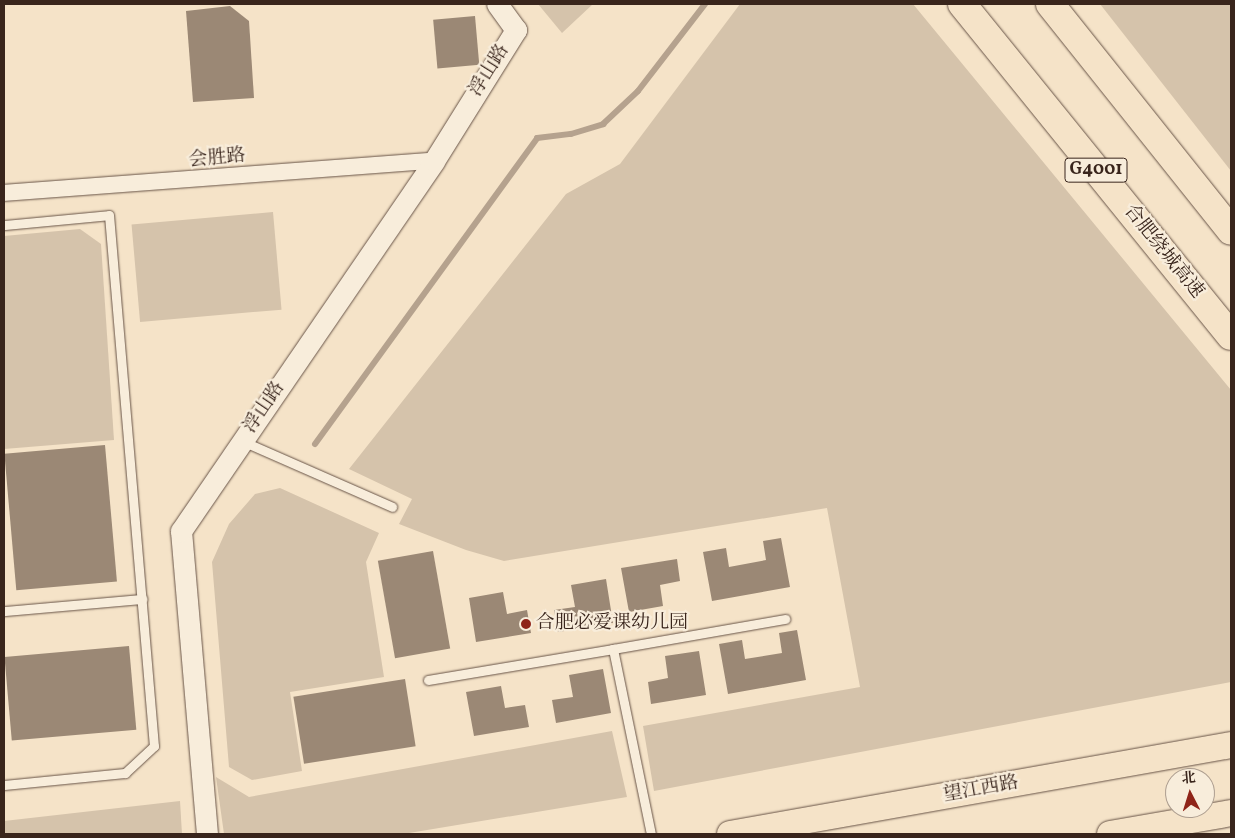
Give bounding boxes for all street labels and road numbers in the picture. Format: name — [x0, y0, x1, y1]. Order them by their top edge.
street label: 浮山路 — [465, 41, 515, 101]
street label: 会胜路 — [188, 145, 246, 173]
road number: G4001 — [1064, 154, 1128, 186]
street label: 合肥绕城高速 — [1118, 201, 1208, 303]
street label: 浮山路 — [240, 378, 290, 438]
street label: 望江西路 — [942, 772, 1020, 808]

